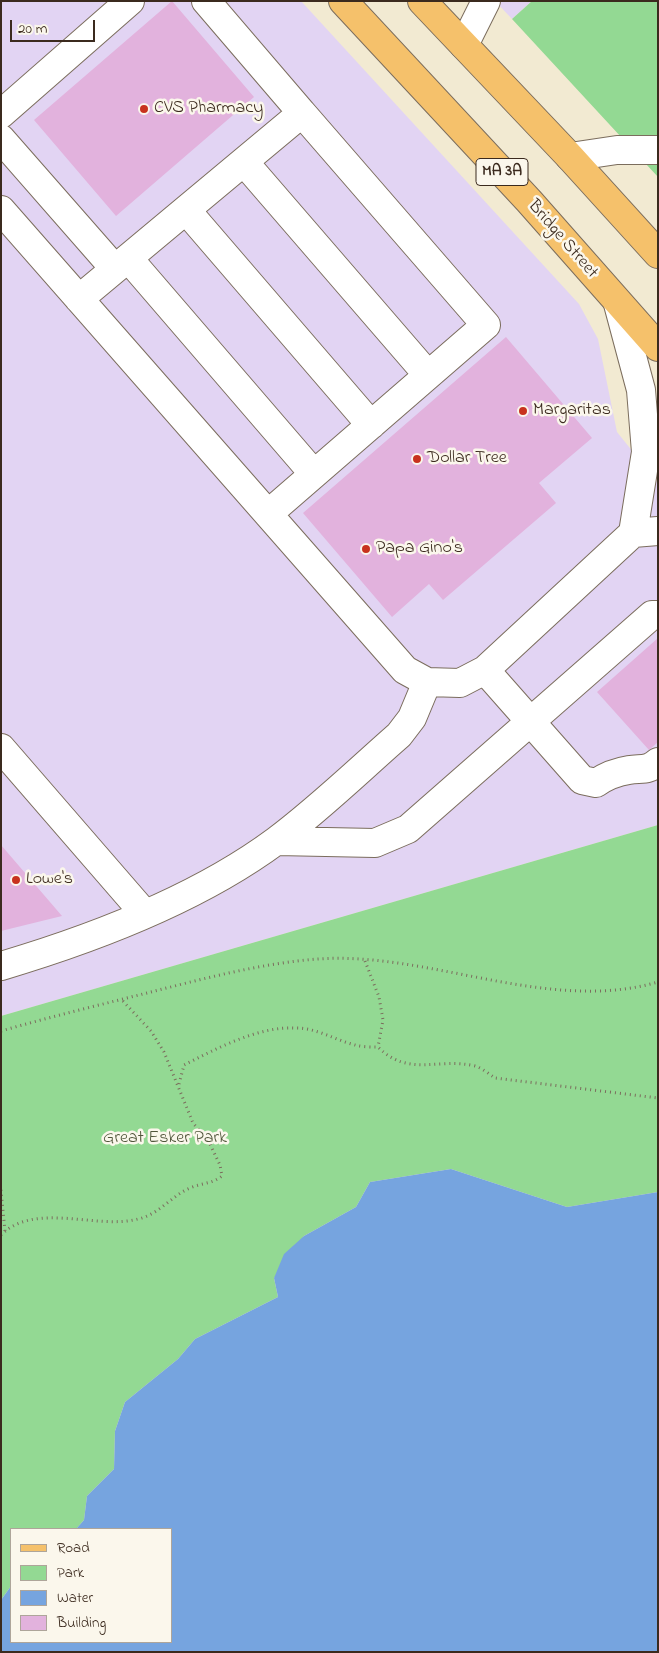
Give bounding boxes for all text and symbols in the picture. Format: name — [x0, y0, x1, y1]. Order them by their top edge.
scale bar — [12, 10, 98, 42]
text: 20 m — [18, 18, 47, 40]
place label: CVS Pharmacy — [154, 98, 263, 120]
marker: CVS Pharmacy — [138, 103, 150, 115]
road number: MA 3A — [476, 158, 528, 186]
street label: Bridge Street — [522, 196, 602, 284]
place label: Margaritas — [533, 400, 611, 422]
marker: Margaritas — [517, 405, 529, 417]
place label: Dollar Tree — [427, 448, 507, 470]
marker: Dollar Tree — [411, 453, 423, 465]
place label: Papa Gino's — [376, 538, 463, 560]
marker: Papa Gino's — [360, 543, 372, 555]
place label: Lowe's — [26, 869, 73, 891]
marker: Lowe's — [10, 874, 22, 886]
park label: Great Esker Park — [103, 1128, 227, 1150]
legend — [10, 1528, 172, 1643]
text: Road — [57, 1537, 90, 1559]
text: Park — [57, 1562, 84, 1584]
text: Water — [57, 1587, 93, 1609]
text: Building — [57, 1612, 106, 1634]

